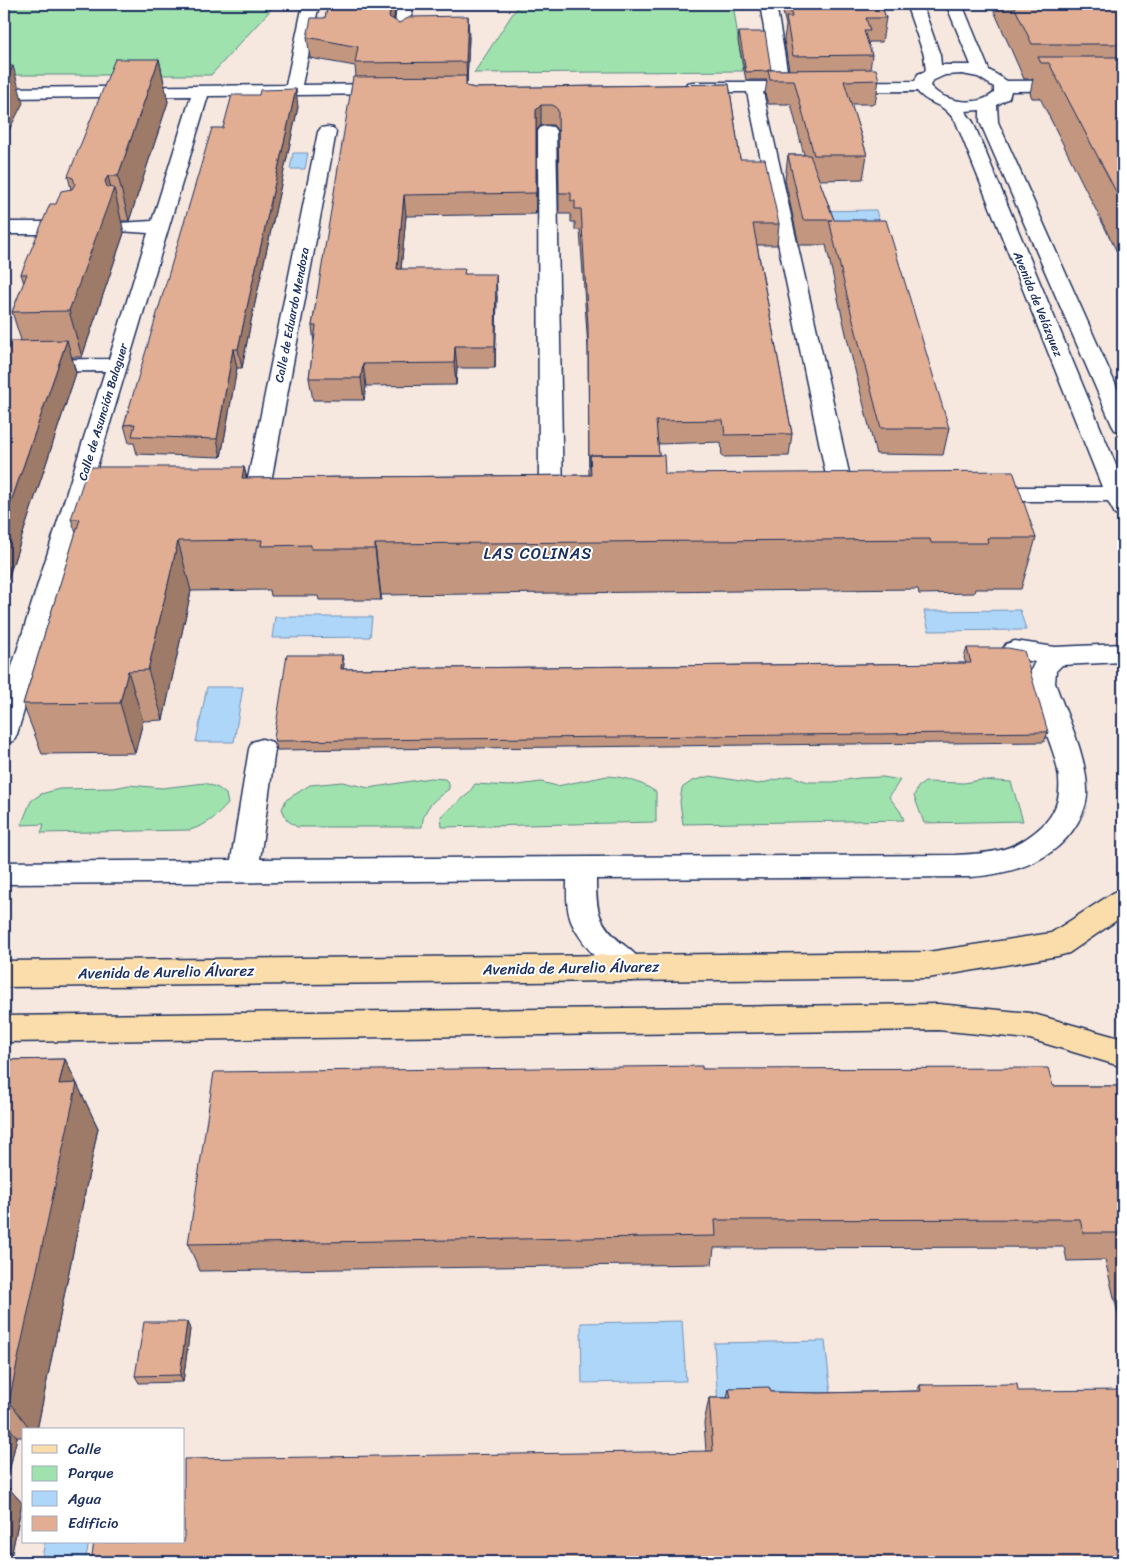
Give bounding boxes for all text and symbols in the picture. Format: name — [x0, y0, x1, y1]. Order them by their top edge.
street label: Calle de Eduardo Mendoza — [268, 246, 316, 384]
street label: Avenida de Velázquez — [1006, 247, 1069, 360]
street label: Calle de Asunción Balaguer — [72, 340, 135, 483]
district label: LAS COLINAS — [484, 539, 592, 568]
street label: Avenida de Aurelio Álvarez — [482, 953, 660, 983]
street label: Avenida de Aurelio Álvarez — [77, 957, 255, 987]
legend — [22, 1428, 185, 1544]
text: Calle — [68, 1436, 101, 1462]
text: Parque — [68, 1460, 113, 1486]
text: Agua — [67, 1486, 101, 1512]
text: Edificio — [68, 1510, 119, 1536]

